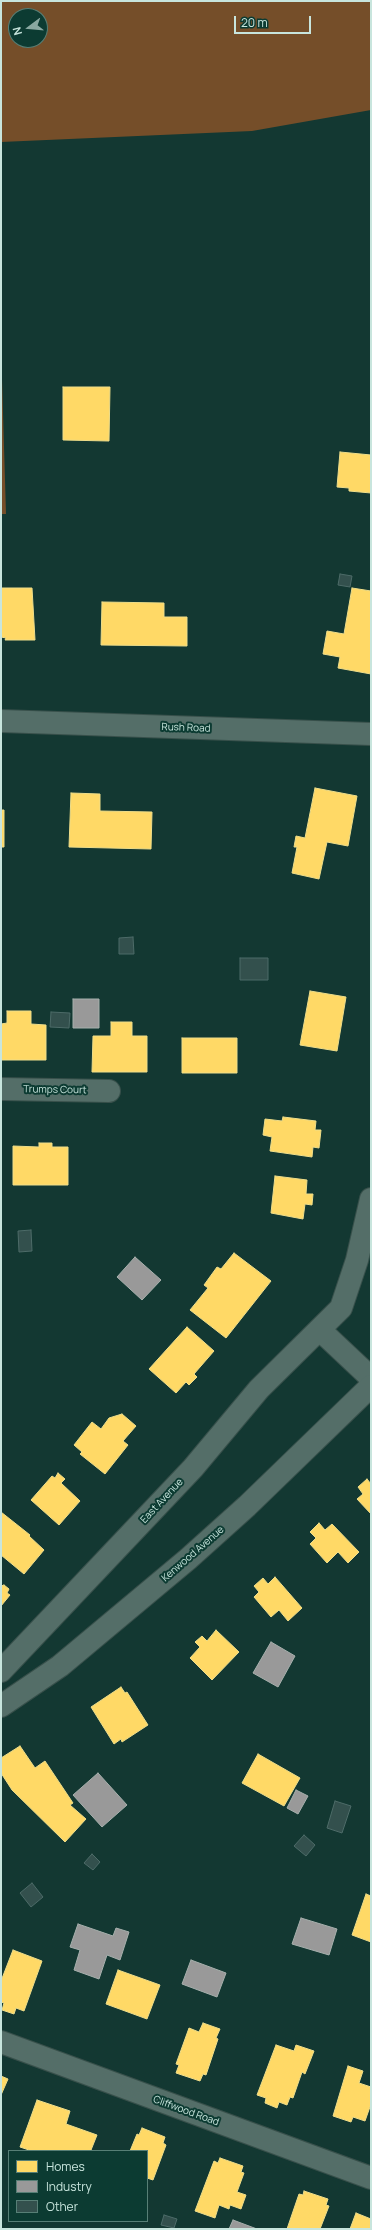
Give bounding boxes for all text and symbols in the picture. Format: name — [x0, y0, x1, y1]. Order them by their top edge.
north arrow — [8, 8, 48, 48]
scale bar — [236, 8, 313, 34]
text: 20 m — [241, 14, 268, 31]
text: N — [9, 25, 25, 37]
street label: Rush Road — [161, 721, 211, 735]
street label: Trumps Court — [23, 1083, 87, 1097]
street label: East Avenue — [138, 1476, 186, 1526]
street label: Kenwood Avenue — [159, 1524, 227, 1584]
street label: Cliffwood Road — [151, 2093, 221, 2129]
legend — [8, 2150, 148, 2222]
text: Homes — [46, 2158, 85, 2175]
text: Industry — [46, 2178, 92, 2195]
text: Other — [46, 2198, 78, 2215]

